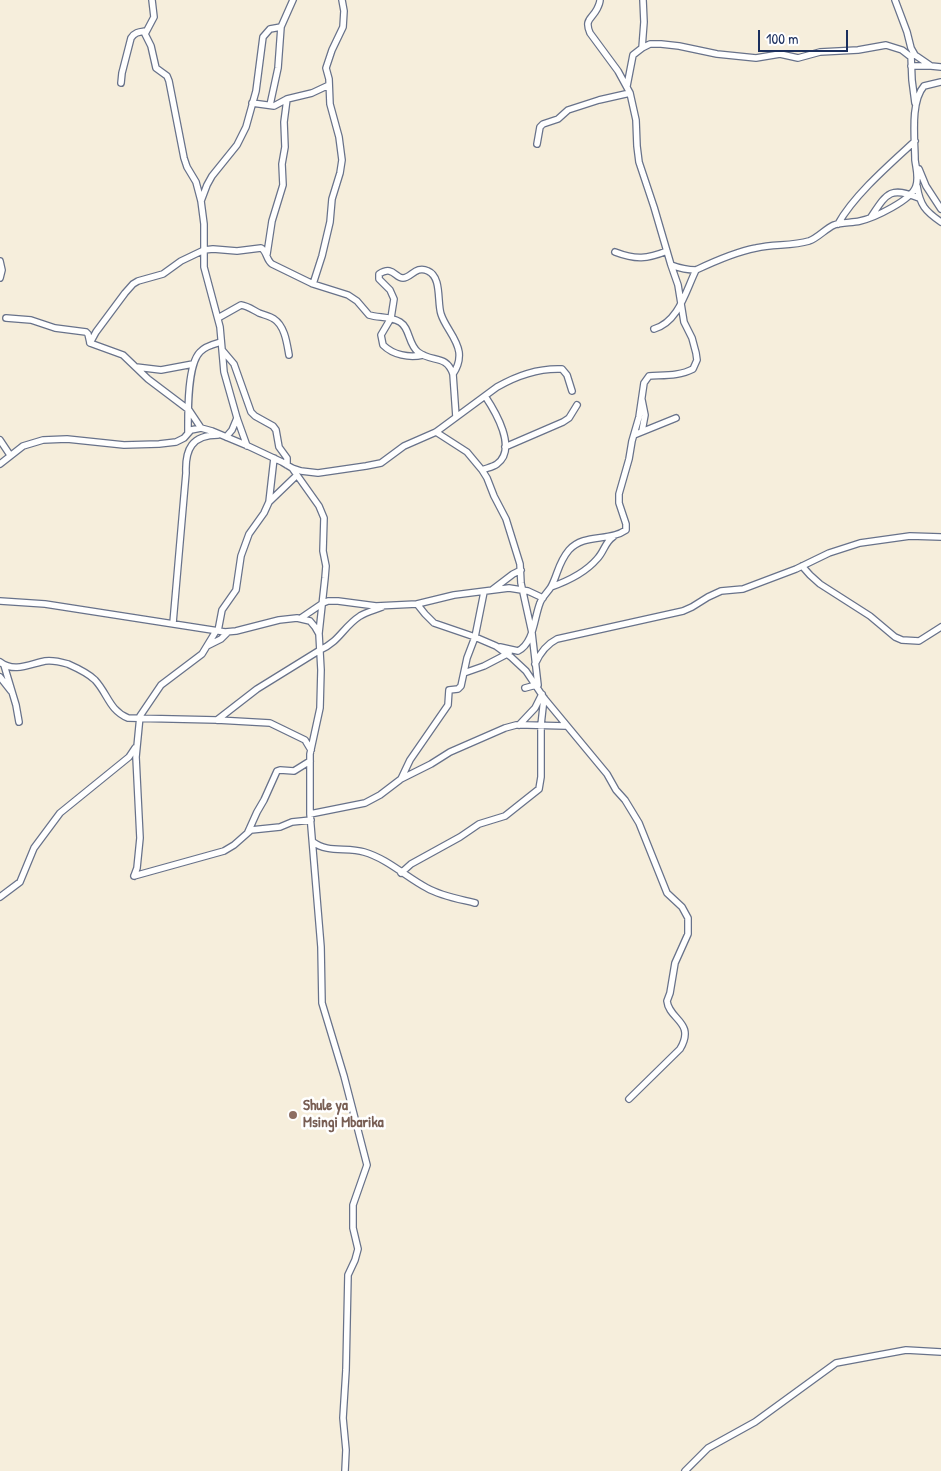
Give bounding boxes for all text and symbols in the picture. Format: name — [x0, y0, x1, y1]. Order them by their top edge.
scale bar — [761, 20, 851, 52]
text: 100 m — [766, 28, 799, 49]
place label: Shule ya Msingi Mbarika — [303, 1097, 384, 1132]
marker: Shule ya Msingi Mbarika — [287, 1109, 299, 1121]

